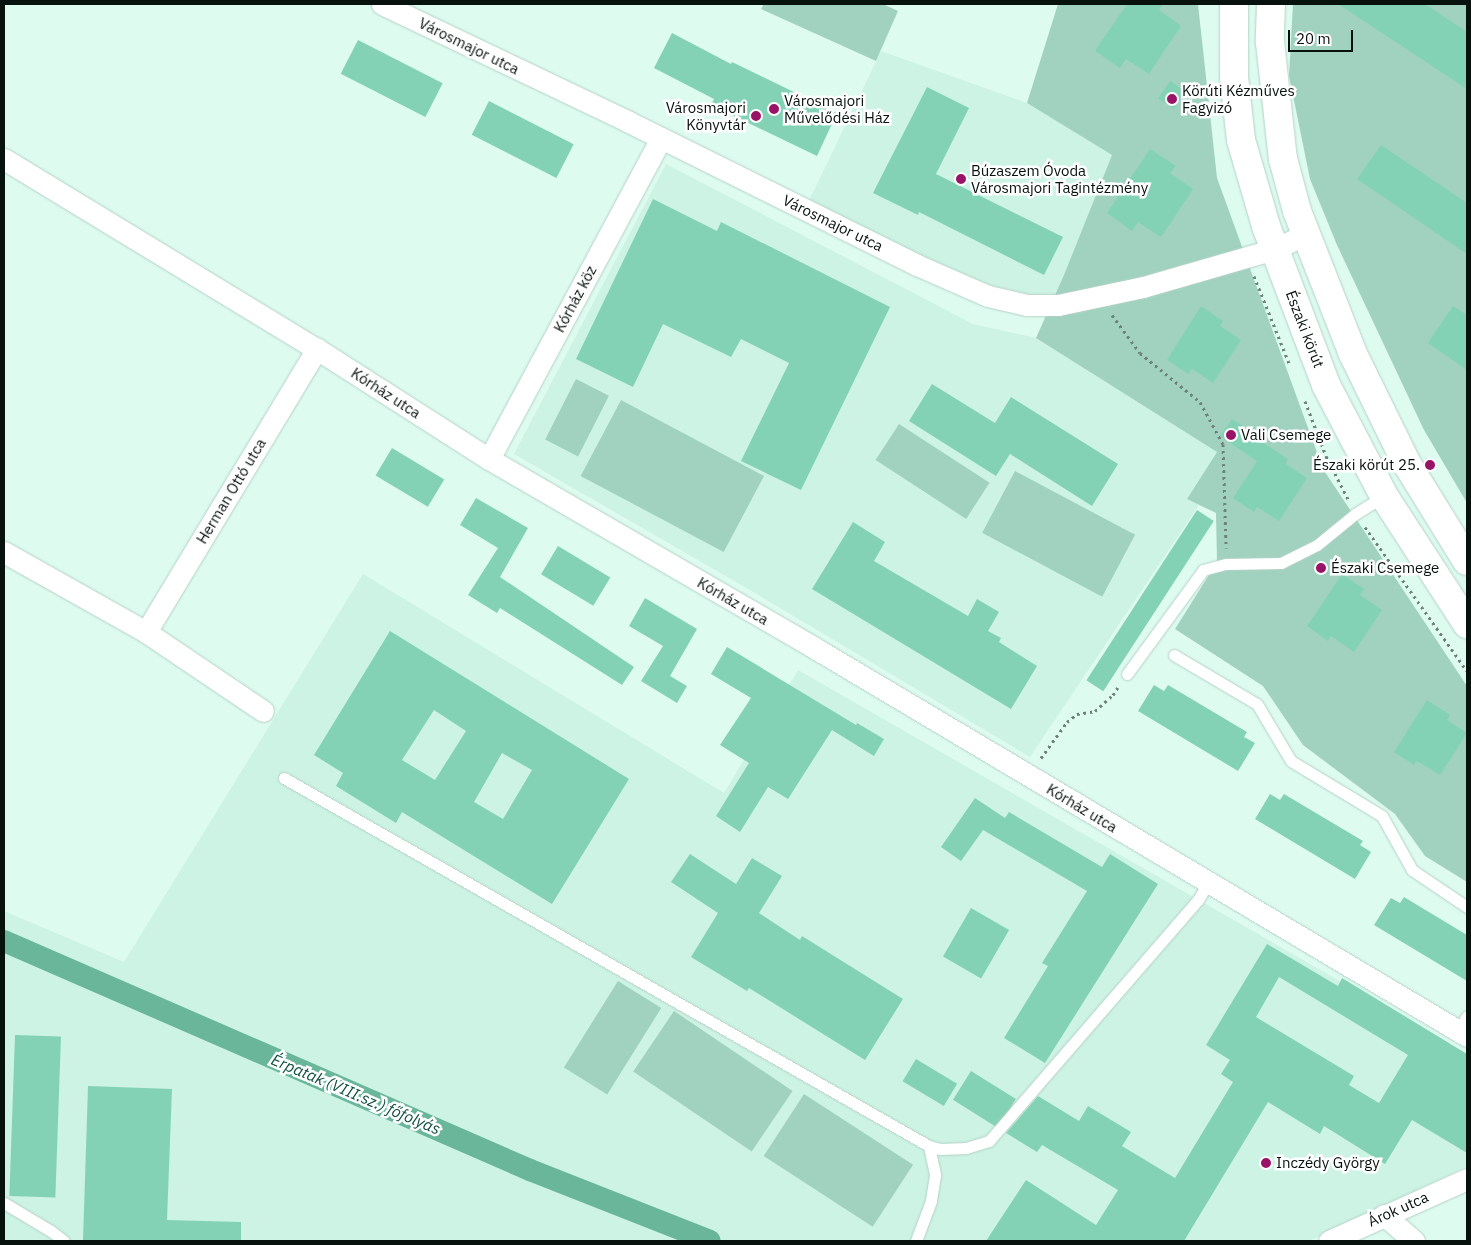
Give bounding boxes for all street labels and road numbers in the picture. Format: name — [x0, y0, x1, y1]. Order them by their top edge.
street label: Városmajor utca — [416, 14, 522, 78]
street label: Városmajor utca — [780, 191, 886, 255]
street label: Kórház köz — [550, 263, 600, 335]
street label: Északi körút — [1282, 288, 1328, 370]
street label: Kórház utca — [348, 364, 424, 422]
street label: Herman Ottó utca — [192, 435, 270, 547]
street label: Kórház utca — [694, 573, 772, 629]
street label: Kórház utca — [1043, 780, 1121, 836]
street label: Árok utca — [1365, 1188, 1431, 1230]

